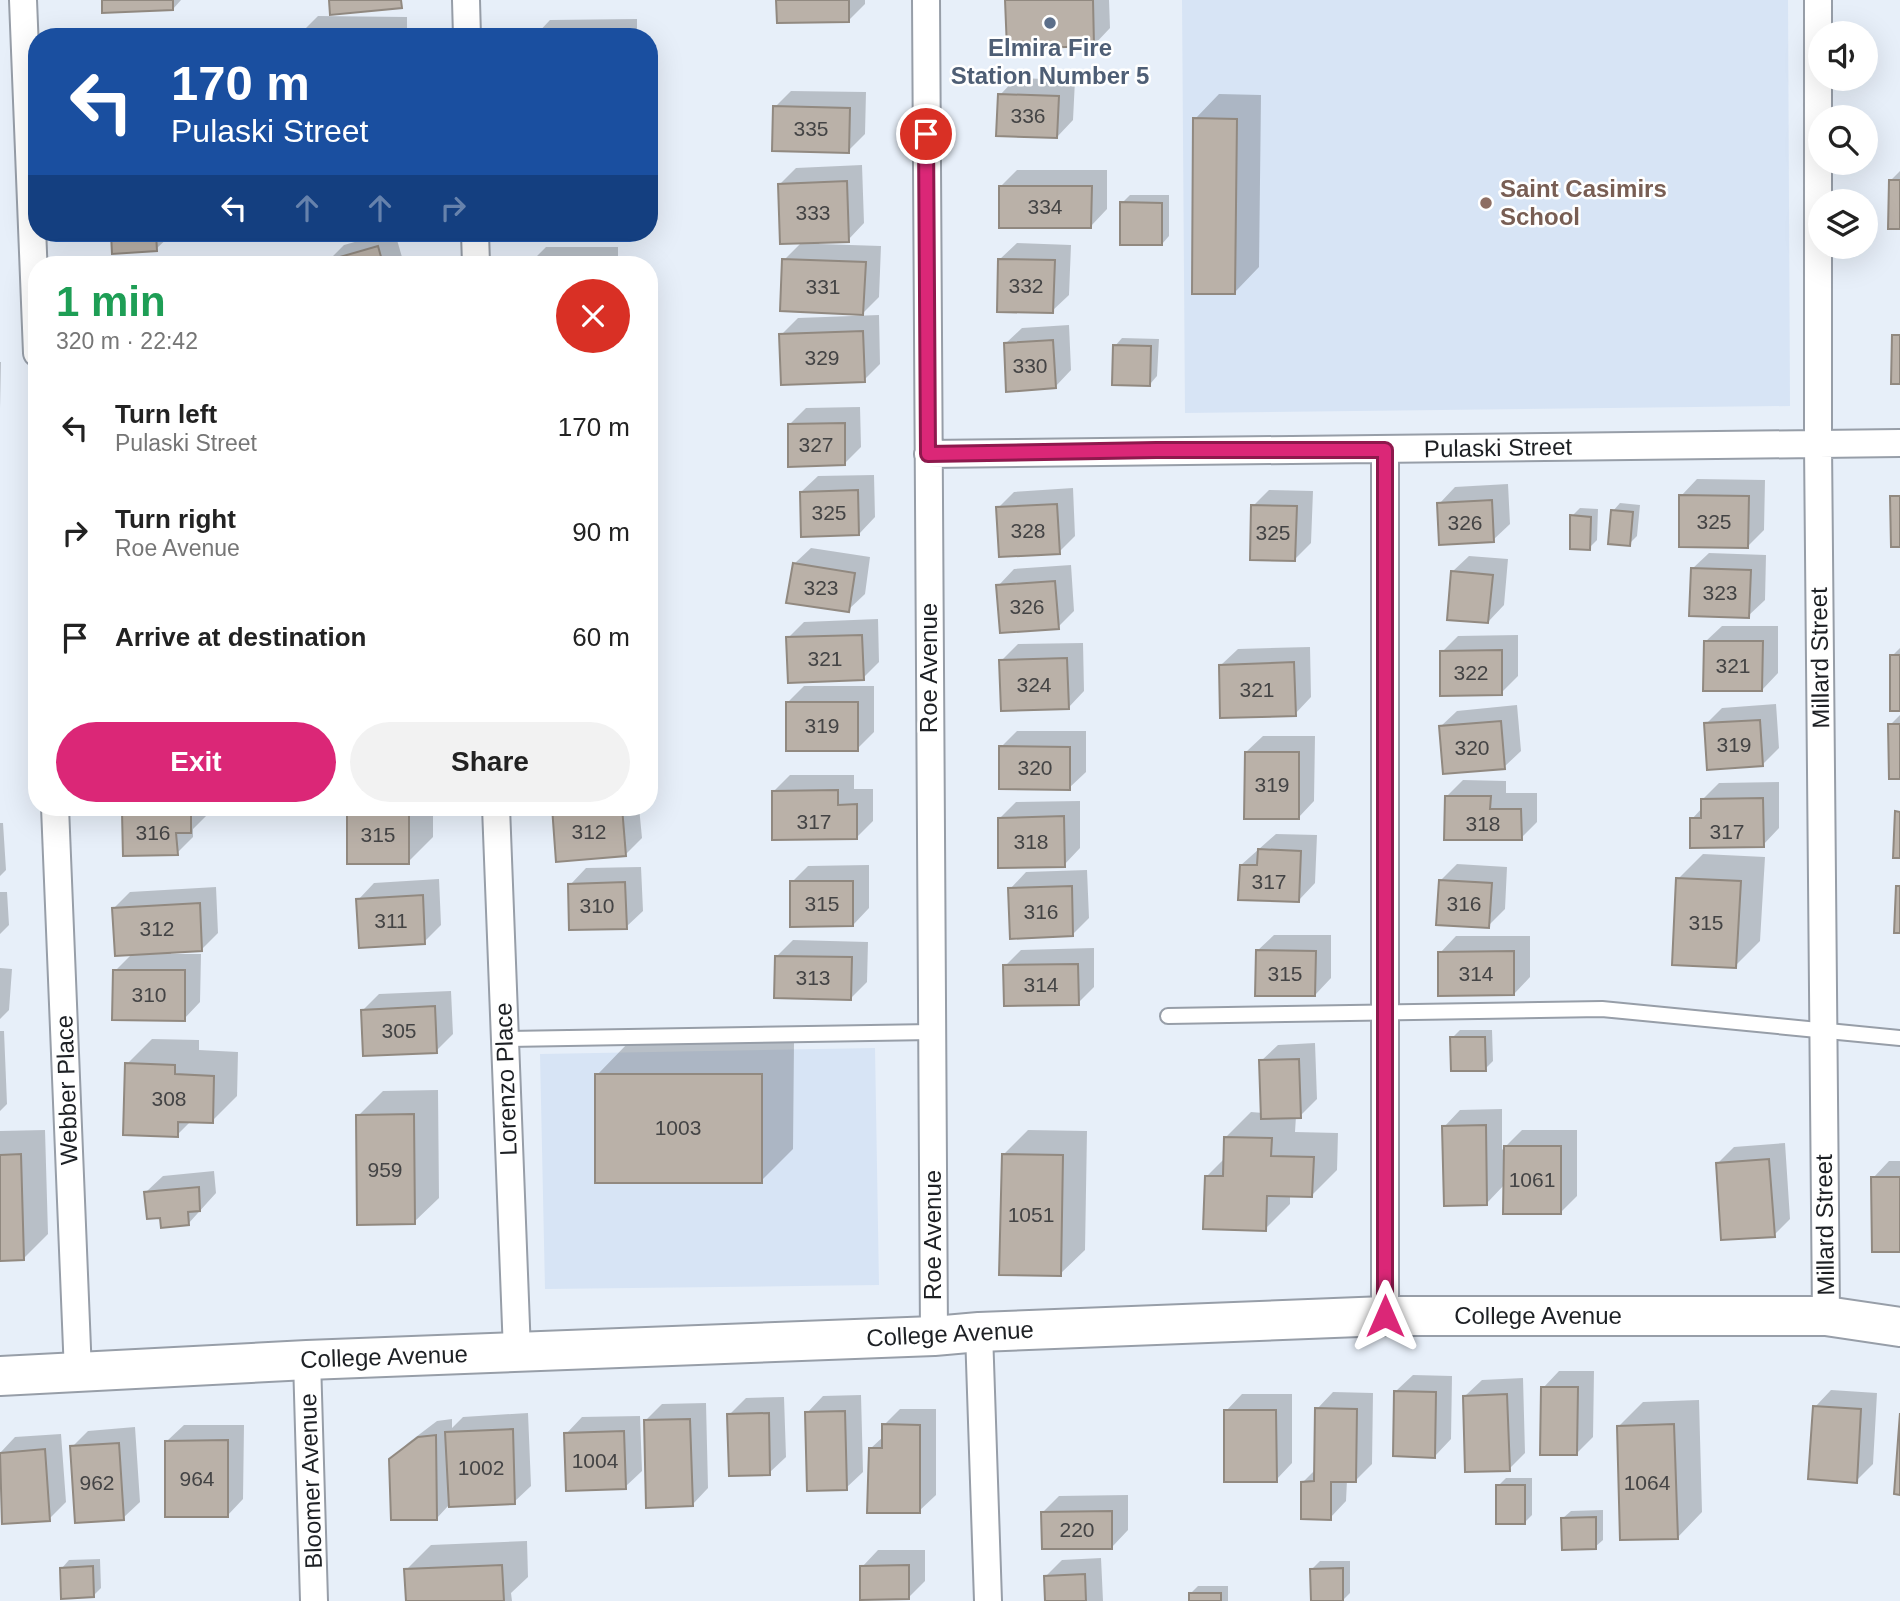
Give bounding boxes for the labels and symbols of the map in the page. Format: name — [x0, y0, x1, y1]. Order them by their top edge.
marker: Elmira Fire Station Number 5 — [1042, 15, 1058, 31]
place label: Elmira Fire Station Number 5 — [951, 34, 1149, 89]
pin — [896, 104, 956, 164]
house number: 336 — [1010, 104, 1046, 127]
house number: 335 — [793, 117, 829, 140]
place label: Saint Casimirs School — [1500, 175, 1667, 230]
house number: 334 — [1027, 195, 1063, 218]
marker: Saint Casimirs School — [1478, 195, 1494, 211]
house number: 333 — [795, 201, 831, 224]
house number: 332 — [1008, 274, 1044, 297]
house number: 331 — [805, 275, 841, 298]
house number: 329 — [804, 346, 840, 369]
house number: 330 — [1012, 354, 1048, 377]
house number: 327 — [798, 433, 834, 456]
street label: Pulaski Street — [1424, 433, 1573, 462]
house number: 325 — [811, 501, 847, 524]
house number: 325 — [1696, 510, 1732, 533]
house number: 326 — [1447, 511, 1483, 534]
house number: 328 — [1010, 519, 1046, 542]
house number: 325 — [1255, 521, 1291, 544]
house number: 323 — [803, 576, 839, 599]
house number: 323 — [1702, 581, 1738, 604]
street label: Millard Street — [1805, 587, 1834, 729]
house number: 326 — [1009, 595, 1045, 618]
street label: Roe Avenue — [915, 603, 942, 733]
house number: 321 — [807, 647, 843, 670]
house number: 321 — [1715, 654, 1751, 677]
house number: 322 — [1453, 661, 1489, 684]
house number: 324 — [1016, 673, 1052, 696]
house number: 321 — [1239, 678, 1275, 701]
house number: 319 — [804, 714, 840, 737]
house number: 319 — [1716, 733, 1752, 756]
house number: 320 — [1454, 736, 1490, 759]
house number: 320 — [1017, 756, 1053, 779]
house number: 319 — [1254, 773, 1290, 796]
house number: 317 — [796, 810, 832, 833]
house number: 318 — [1465, 812, 1501, 835]
house number: 312 — [571, 820, 607, 843]
house number: 317 — [1709, 820, 1745, 843]
house number: 316 — [135, 821, 171, 844]
house number: 315 — [360, 823, 396, 846]
house number: 318 — [1013, 830, 1049, 853]
house number: 317 — [1251, 870, 1287, 893]
house number: 315 — [804, 892, 840, 915]
house number: 316 — [1446, 892, 1482, 915]
house number: 310 — [579, 894, 615, 917]
house number: 316 — [1023, 900, 1059, 923]
house number: 311 — [374, 909, 408, 932]
house number: 315 — [1688, 911, 1724, 934]
house number: 312 — [139, 917, 175, 940]
house number: 315 — [1267, 962, 1303, 985]
house number: 314 — [1458, 962, 1494, 985]
house number: 313 — [795, 966, 831, 989]
house number: 314 — [1023, 973, 1059, 996]
house number: 310 — [131, 983, 167, 1006]
street label: Lorenzo Place — [489, 1002, 522, 1156]
street label: Webber Place — [50, 1014, 83, 1166]
house number: 305 — [381, 1019, 417, 1042]
house number: 308 — [151, 1087, 187, 1110]
house number: 1003 — [655, 1116, 701, 1139]
street label: Millard Street — [1810, 1154, 1839, 1296]
house number: 959 — [367, 1158, 403, 1181]
house number: 1061 — [1509, 1168, 1555, 1191]
street label: Roe Avenue — [919, 1170, 946, 1300]
house number: 1051 — [1008, 1203, 1054, 1226]
position arrow — [1348, 1279, 1422, 1353]
street label: College Avenue — [1454, 1302, 1622, 1329]
street label: College Avenue — [866, 1316, 1034, 1351]
street label: College Avenue — [300, 1340, 468, 1373]
street label: Bloomer Avenue — [294, 1393, 327, 1569]
house number: 1004 — [572, 1449, 619, 1472]
house number: 1002 — [458, 1456, 504, 1479]
house number: 964 — [179, 1467, 215, 1490]
house number: 962 — [79, 1471, 115, 1494]
house number: 1064 — [1624, 1471, 1671, 1494]
house number: 220 — [1059, 1518, 1095, 1541]

